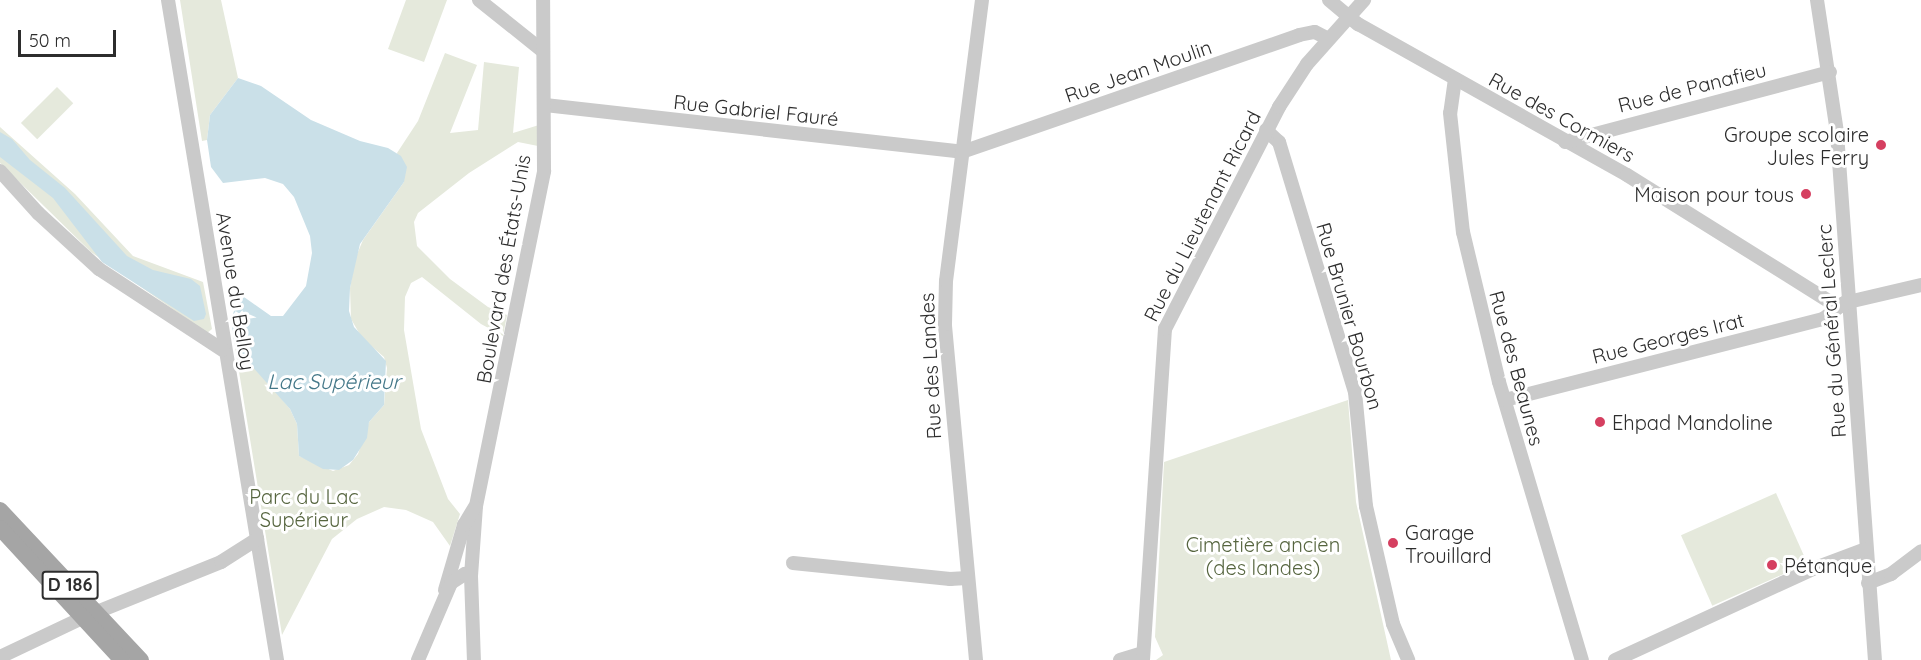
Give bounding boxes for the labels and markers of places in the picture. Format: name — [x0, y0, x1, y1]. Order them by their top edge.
place label: Groupe scolaire Jules Ferry — [1724, 122, 1869, 169]
marker: Groupe scolaire Jules Ferry — [1874, 138, 1888, 152]
place label: Maison pour tous — [1634, 182, 1794, 206]
marker: Maison pour tous — [1799, 187, 1813, 201]
place label: Ehpad Mandoline — [1612, 410, 1773, 434]
marker: Ehpad Mandoline — [1593, 415, 1607, 429]
place label: Garage Trouillard — [1405, 520, 1492, 567]
marker: Garage Trouillard — [1386, 536, 1400, 550]
place label: Pétanque — [1784, 553, 1872, 577]
marker: Pétanque — [1765, 558, 1779, 572]

